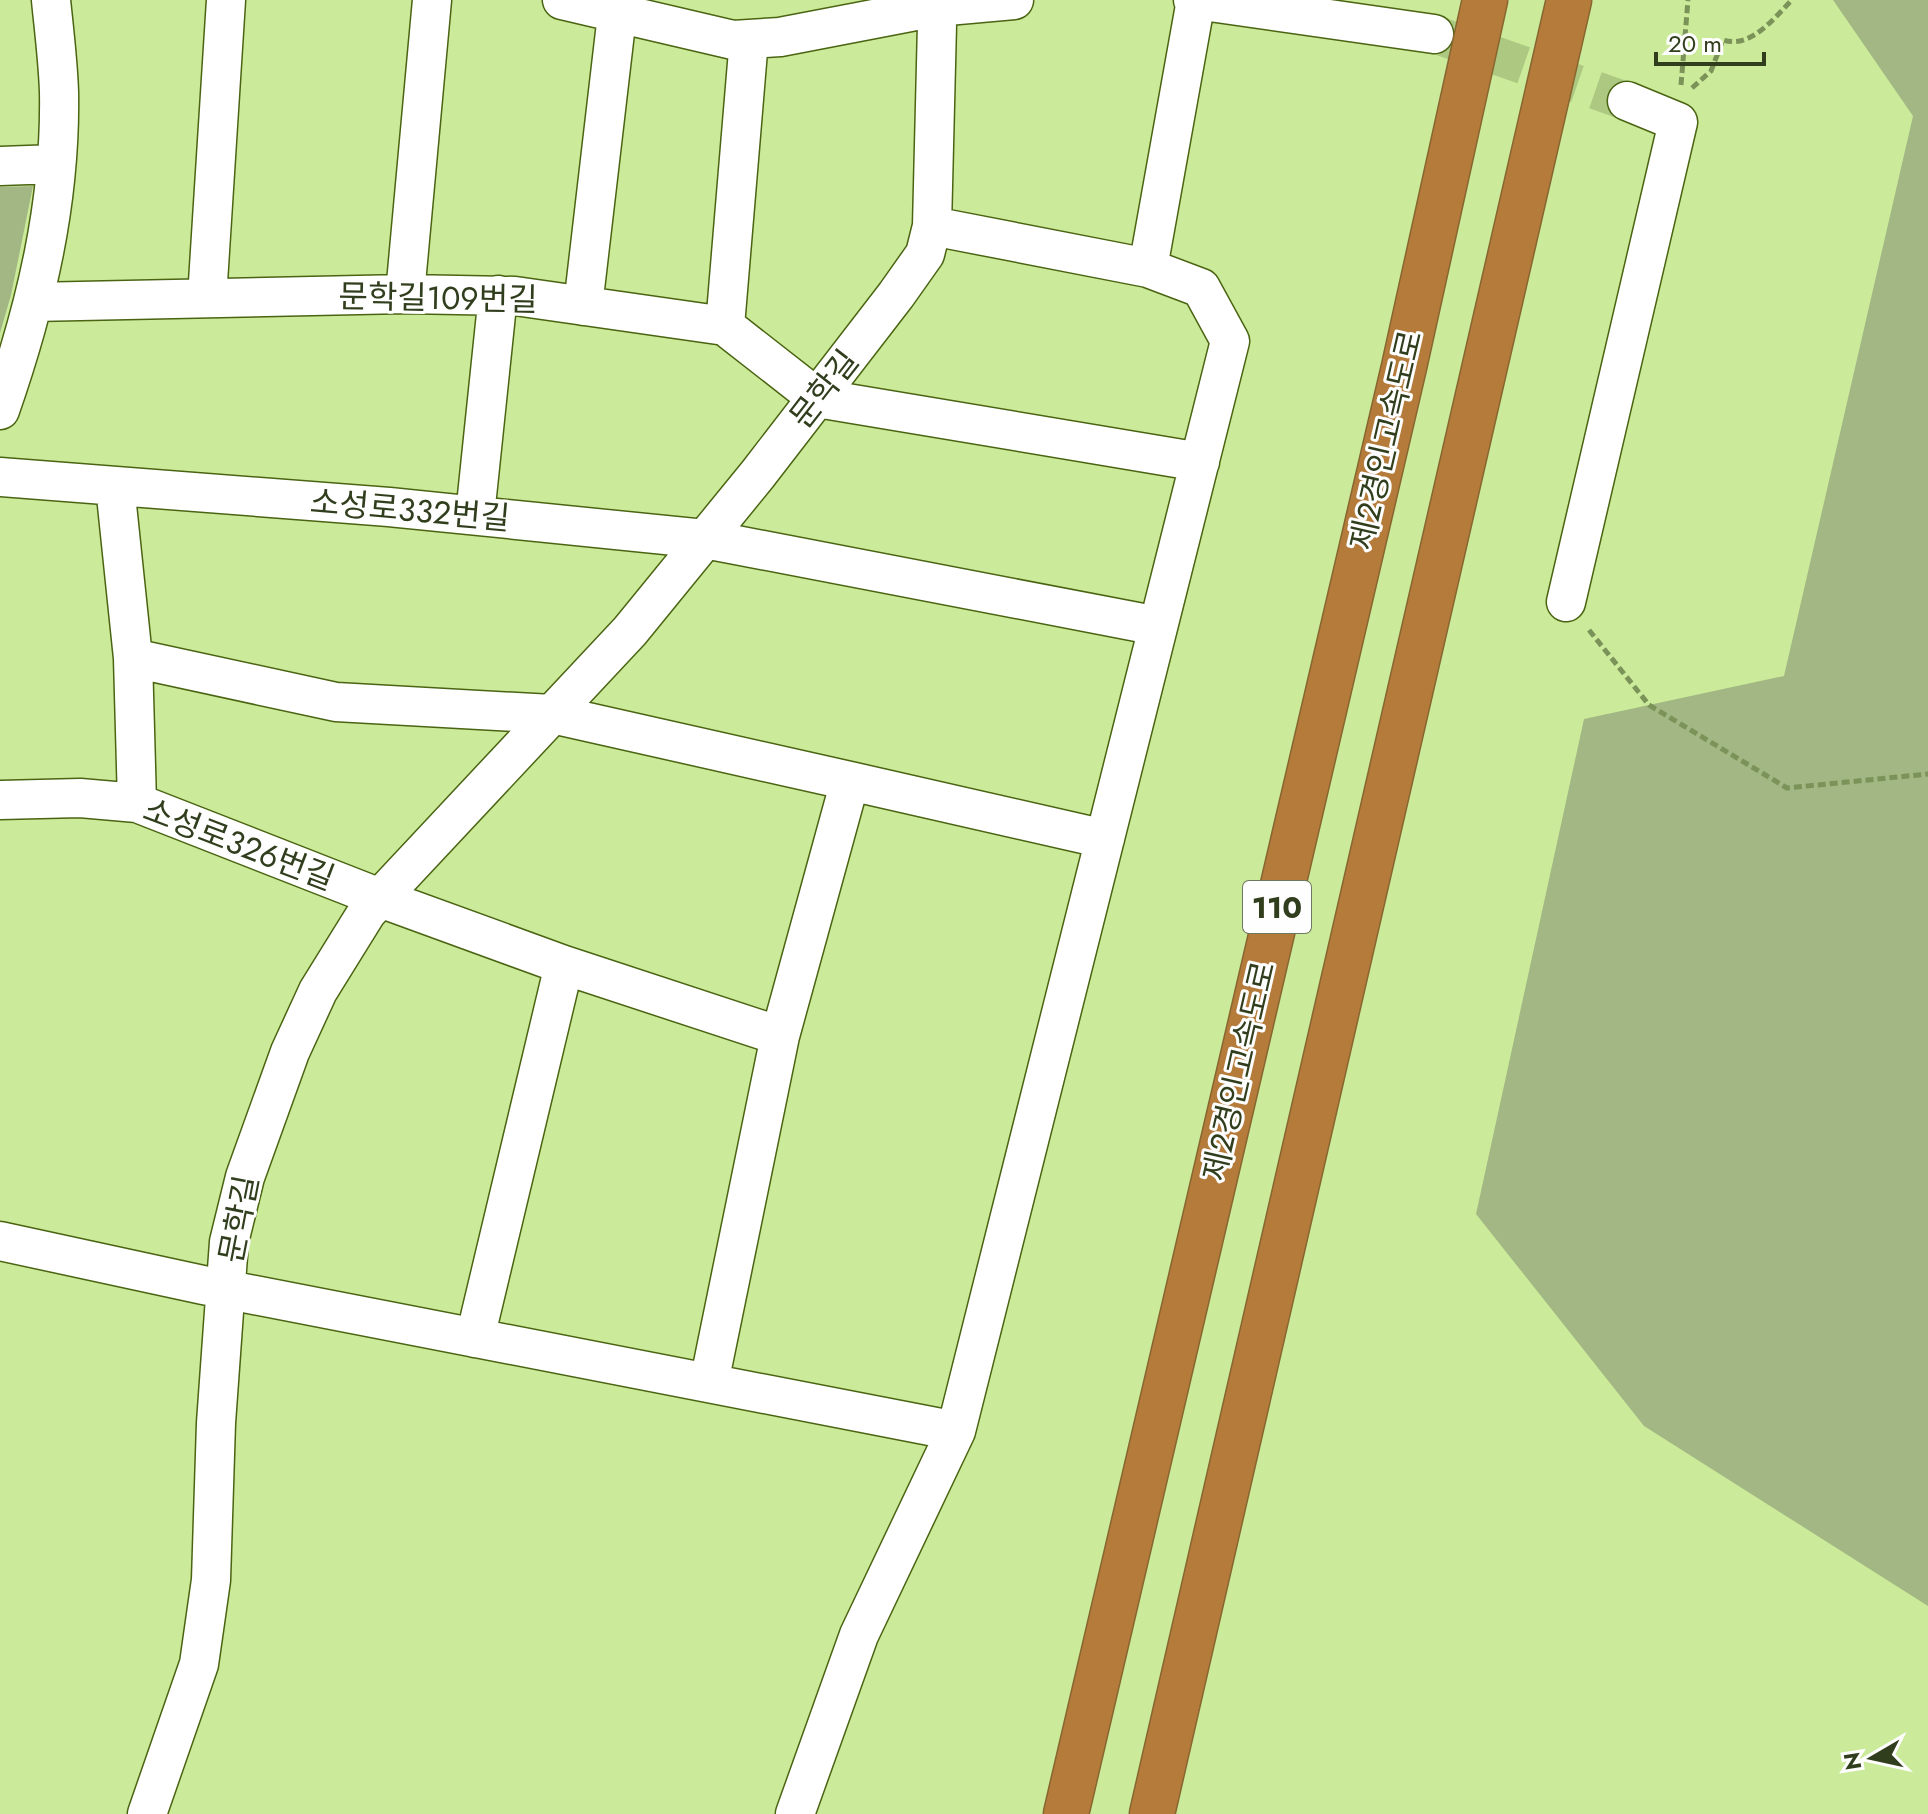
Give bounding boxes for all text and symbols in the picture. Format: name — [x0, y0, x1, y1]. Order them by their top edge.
scale bar — [1656, 16, 1764, 66]
text: 20 m — [1668, 26, 1722, 61]
street label: 문학길109번길 — [338, 273, 538, 323]
street label: 제2경인고속도로 — [1338, 326, 1434, 554]
street label: 문학길 — [779, 340, 869, 438]
street label: 소성로332번길 — [308, 478, 512, 542]
street label: 소성로326번길 — [137, 786, 341, 902]
road number: 110 — [1243, 881, 1311, 933]
street label: 제2경인고속도로 — [1191, 957, 1287, 1185]
street label: 문학길 — [208, 1171, 270, 1267]
north arrow — [1832, 1718, 1912, 1798]
text: N — [1835, 1750, 1869, 1772]

